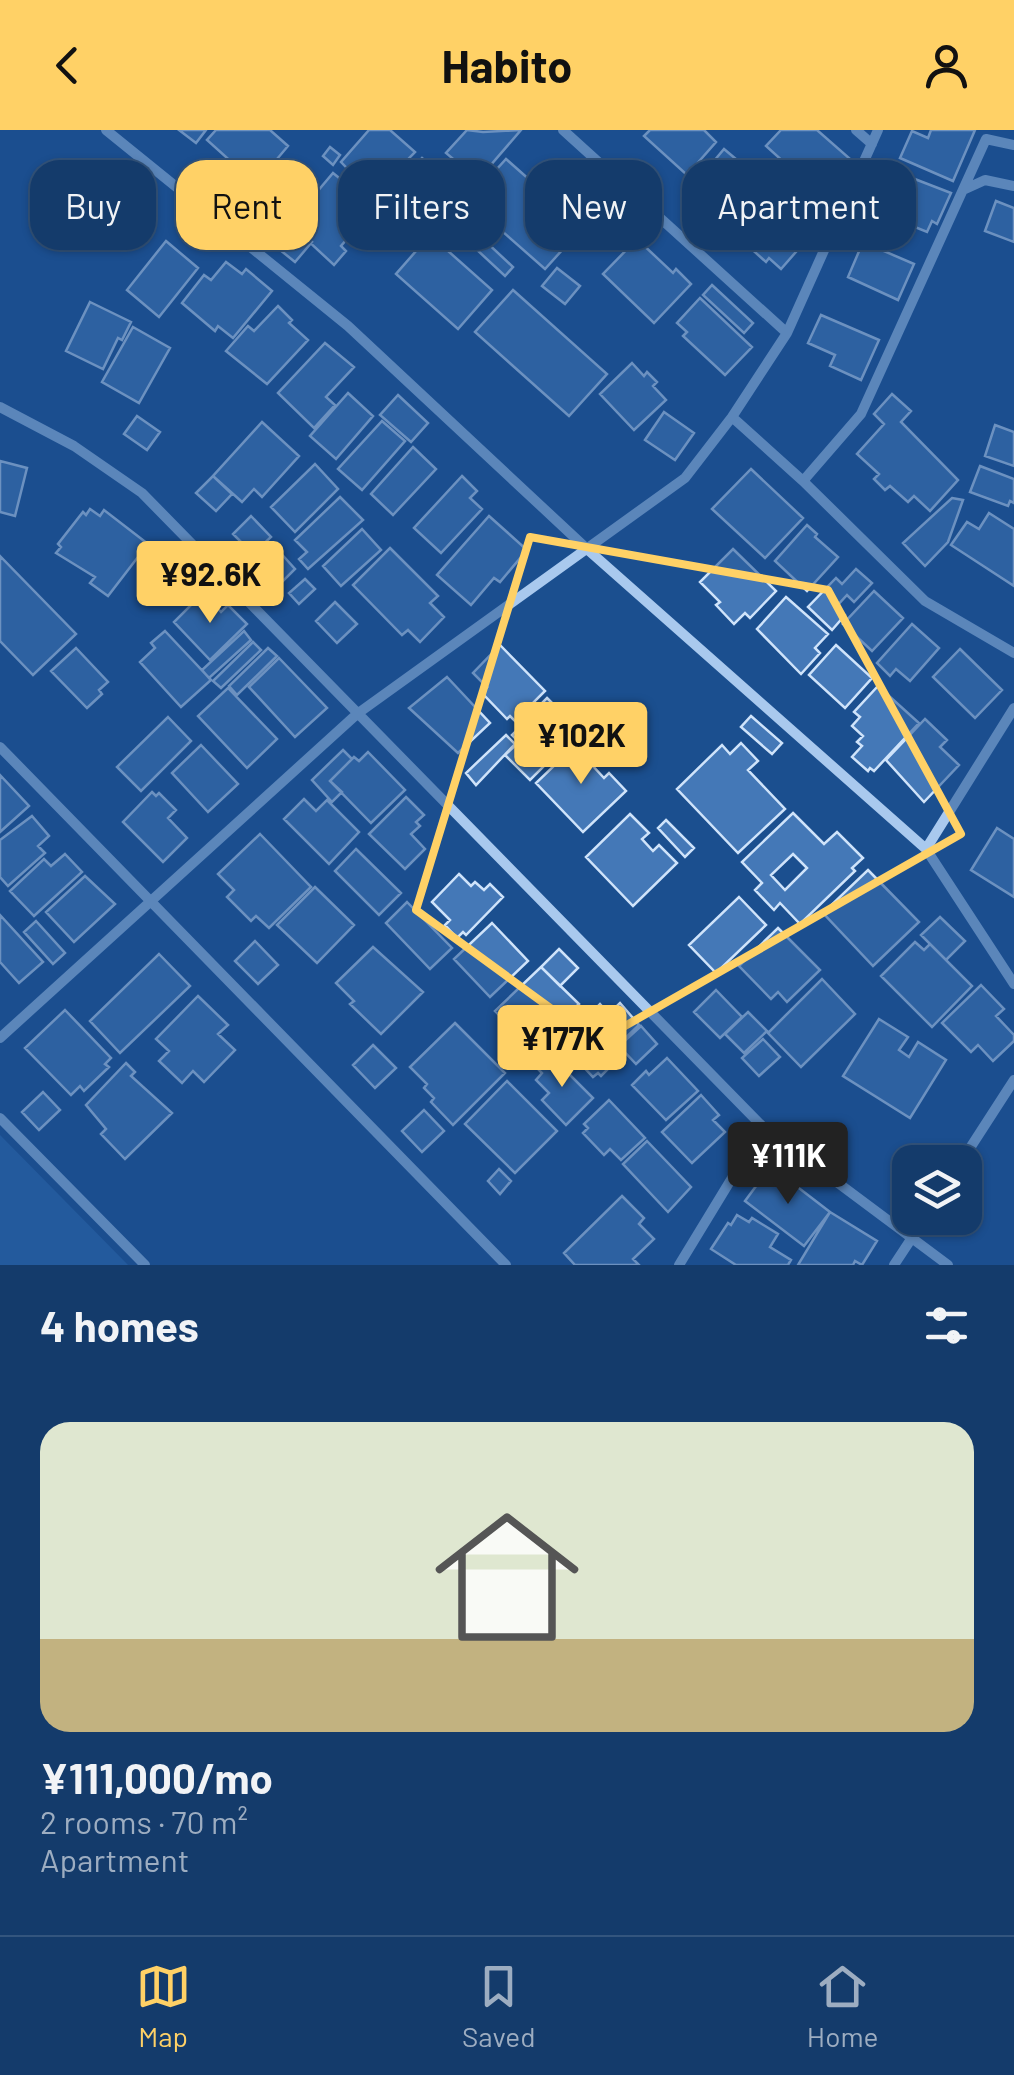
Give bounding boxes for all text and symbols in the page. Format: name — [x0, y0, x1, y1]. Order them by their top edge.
icon: back — [40, 38, 95, 93]
text: Habito — [442, 38, 572, 92]
icon: person — [919, 38, 974, 93]
chip: Buy — [30, 160, 156, 250]
chip: Rent — [176, 160, 318, 250]
chip: Filters — [338, 160, 505, 250]
chip: New — [525, 160, 662, 250]
chip: Apartment — [682, 160, 916, 250]
pin: ¥92.6K — [129, 541, 291, 626]
text: ¥92.6K — [159, 554, 261, 592]
pin: ¥102K — [511, 702, 651, 787]
text: ¥102K — [536, 715, 626, 753]
pin: ¥177K — [492, 1005, 632, 1090]
text: ¥177K — [519, 1018, 605, 1056]
pin: ¥111K — [718, 1122, 858, 1207]
text: ¥111K — [750, 1135, 826, 1173]
map controls — [892, 1145, 982, 1235]
button: layers — [892, 1145, 982, 1235]
icon: filters — [919, 1298, 974, 1353]
text: 4 homes — [40, 1300, 199, 1350]
icon: home — [417, 1487, 597, 1667]
text: ¥111,000/mo — [40, 1752, 273, 1802]
text: 2 rooms · 70 m² — [40, 1802, 248, 1840]
text: Apartment — [40, 1840, 189, 1878]
tab: Map — [136, 1959, 191, 2053]
tab: Saved — [462, 1959, 536, 2053]
tab: Home — [807, 1959, 878, 2053]

